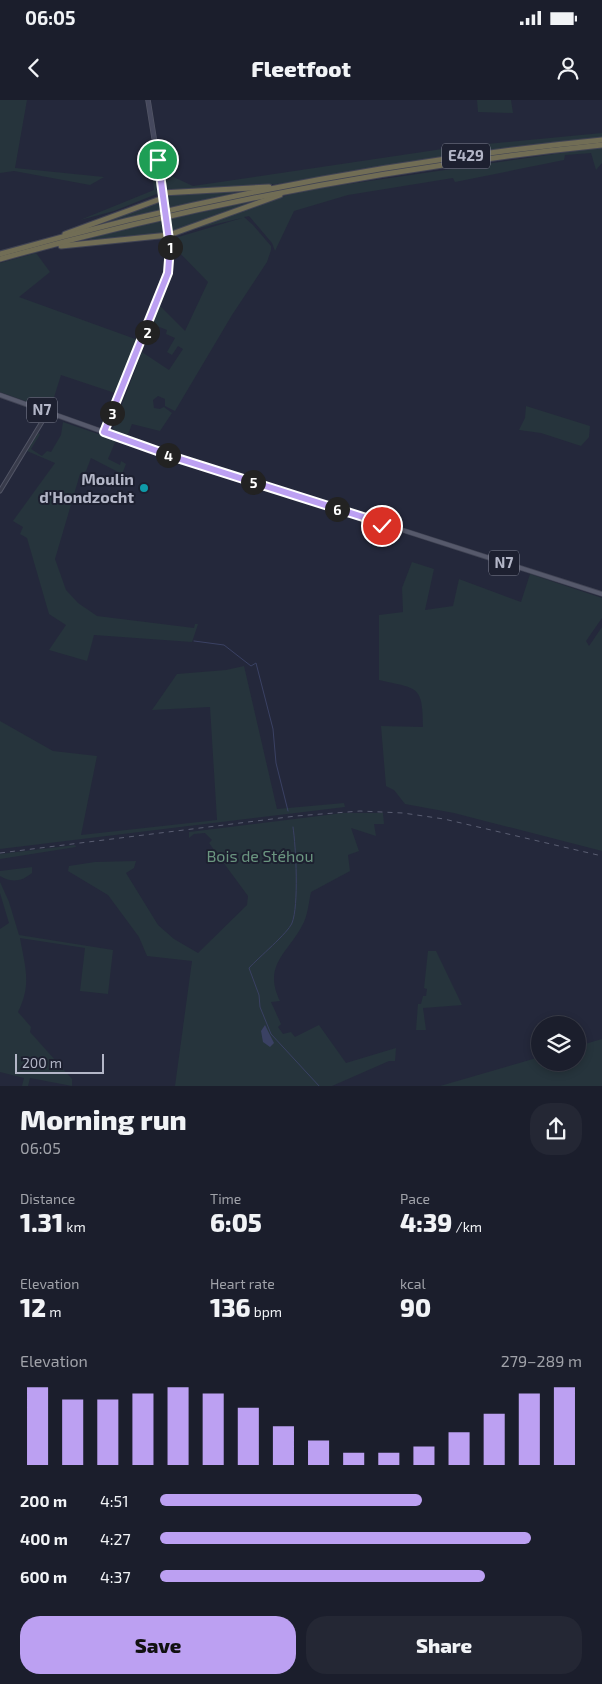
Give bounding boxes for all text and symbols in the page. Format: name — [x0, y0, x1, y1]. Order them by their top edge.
text: 06:05 — [25, 6, 76, 29]
icon: back — [20, 54, 48, 82]
icon: person — [554, 54, 582, 82]
text: Fleetfoot — [251, 55, 351, 81]
pin — [137, 139, 179, 181]
road number: E429 — [442, 144, 490, 168]
icon: arrive — [144, 146, 172, 174]
pin: 1 — [158, 234, 182, 260]
text: 1 — [167, 239, 174, 256]
pin: 2 — [134, 320, 160, 344]
text: 2 — [143, 324, 152, 341]
road number: N7 — [27, 398, 57, 422]
pin: 3 — [100, 400, 124, 426]
text: 3 — [109, 405, 116, 422]
pin: 4 — [156, 442, 180, 468]
text: 4 — [164, 447, 173, 464]
place label: Moulin d'Hondzocht — [39, 469, 134, 506]
pin: 5 — [240, 470, 266, 494]
text: 5 — [250, 474, 257, 491]
marker: Moulin d'Hondzocht — [138, 482, 150, 494]
pin: 6 — [324, 496, 350, 522]
text: 6 — [333, 501, 342, 518]
pin — [361, 505, 403, 547]
icon: check — [368, 512, 396, 540]
road number: N7 — [489, 550, 519, 576]
park label: Bois de Stéhou — [206, 846, 314, 865]
map controls — [531, 1016, 586, 1071]
button: layers — [531, 1016, 586, 1071]
scale bar — [15, 1052, 104, 1075]
text: 200 m — [22, 1054, 62, 1071]
text: Morning run — [20, 1102, 187, 1136]
button: share — [530, 1103, 582, 1155]
text: 06:05 — [20, 1138, 61, 1157]
text: Distance — [20, 1190, 75, 1207]
text: Time — [210, 1190, 241, 1207]
text: Pace — [400, 1190, 430, 1207]
text: 1.31 — [20, 1207, 63, 1237]
text: 6:05 — [210, 1207, 262, 1237]
text: 4:39 — [400, 1207, 452, 1237]
text: km — [63, 1218, 86, 1235]
text: /km — [452, 1218, 482, 1235]
text: Elevation — [20, 1275, 79, 1292]
text: Heart rate — [210, 1275, 275, 1292]
text: kcal — [400, 1275, 426, 1292]
text: 12 — [20, 1292, 46, 1322]
text: 136 — [210, 1292, 251, 1322]
text: 90 — [400, 1292, 431, 1322]
text: m — [46, 1303, 61, 1320]
text: bpm — [251, 1303, 282, 1320]
text: Elevation — [20, 1351, 88, 1370]
text: 279–289 m — [501, 1351, 582, 1370]
text: 200 m — [20, 1491, 67, 1510]
text: 4:51 — [100, 1491, 129, 1510]
text: 400 m — [20, 1529, 68, 1548]
text: 4:27 — [100, 1529, 131, 1548]
text: 600 m — [20, 1567, 67, 1586]
text: 4:37 — [100, 1567, 131, 1586]
button: Save — [20, 1616, 296, 1674]
button: Share — [306, 1616, 582, 1674]

